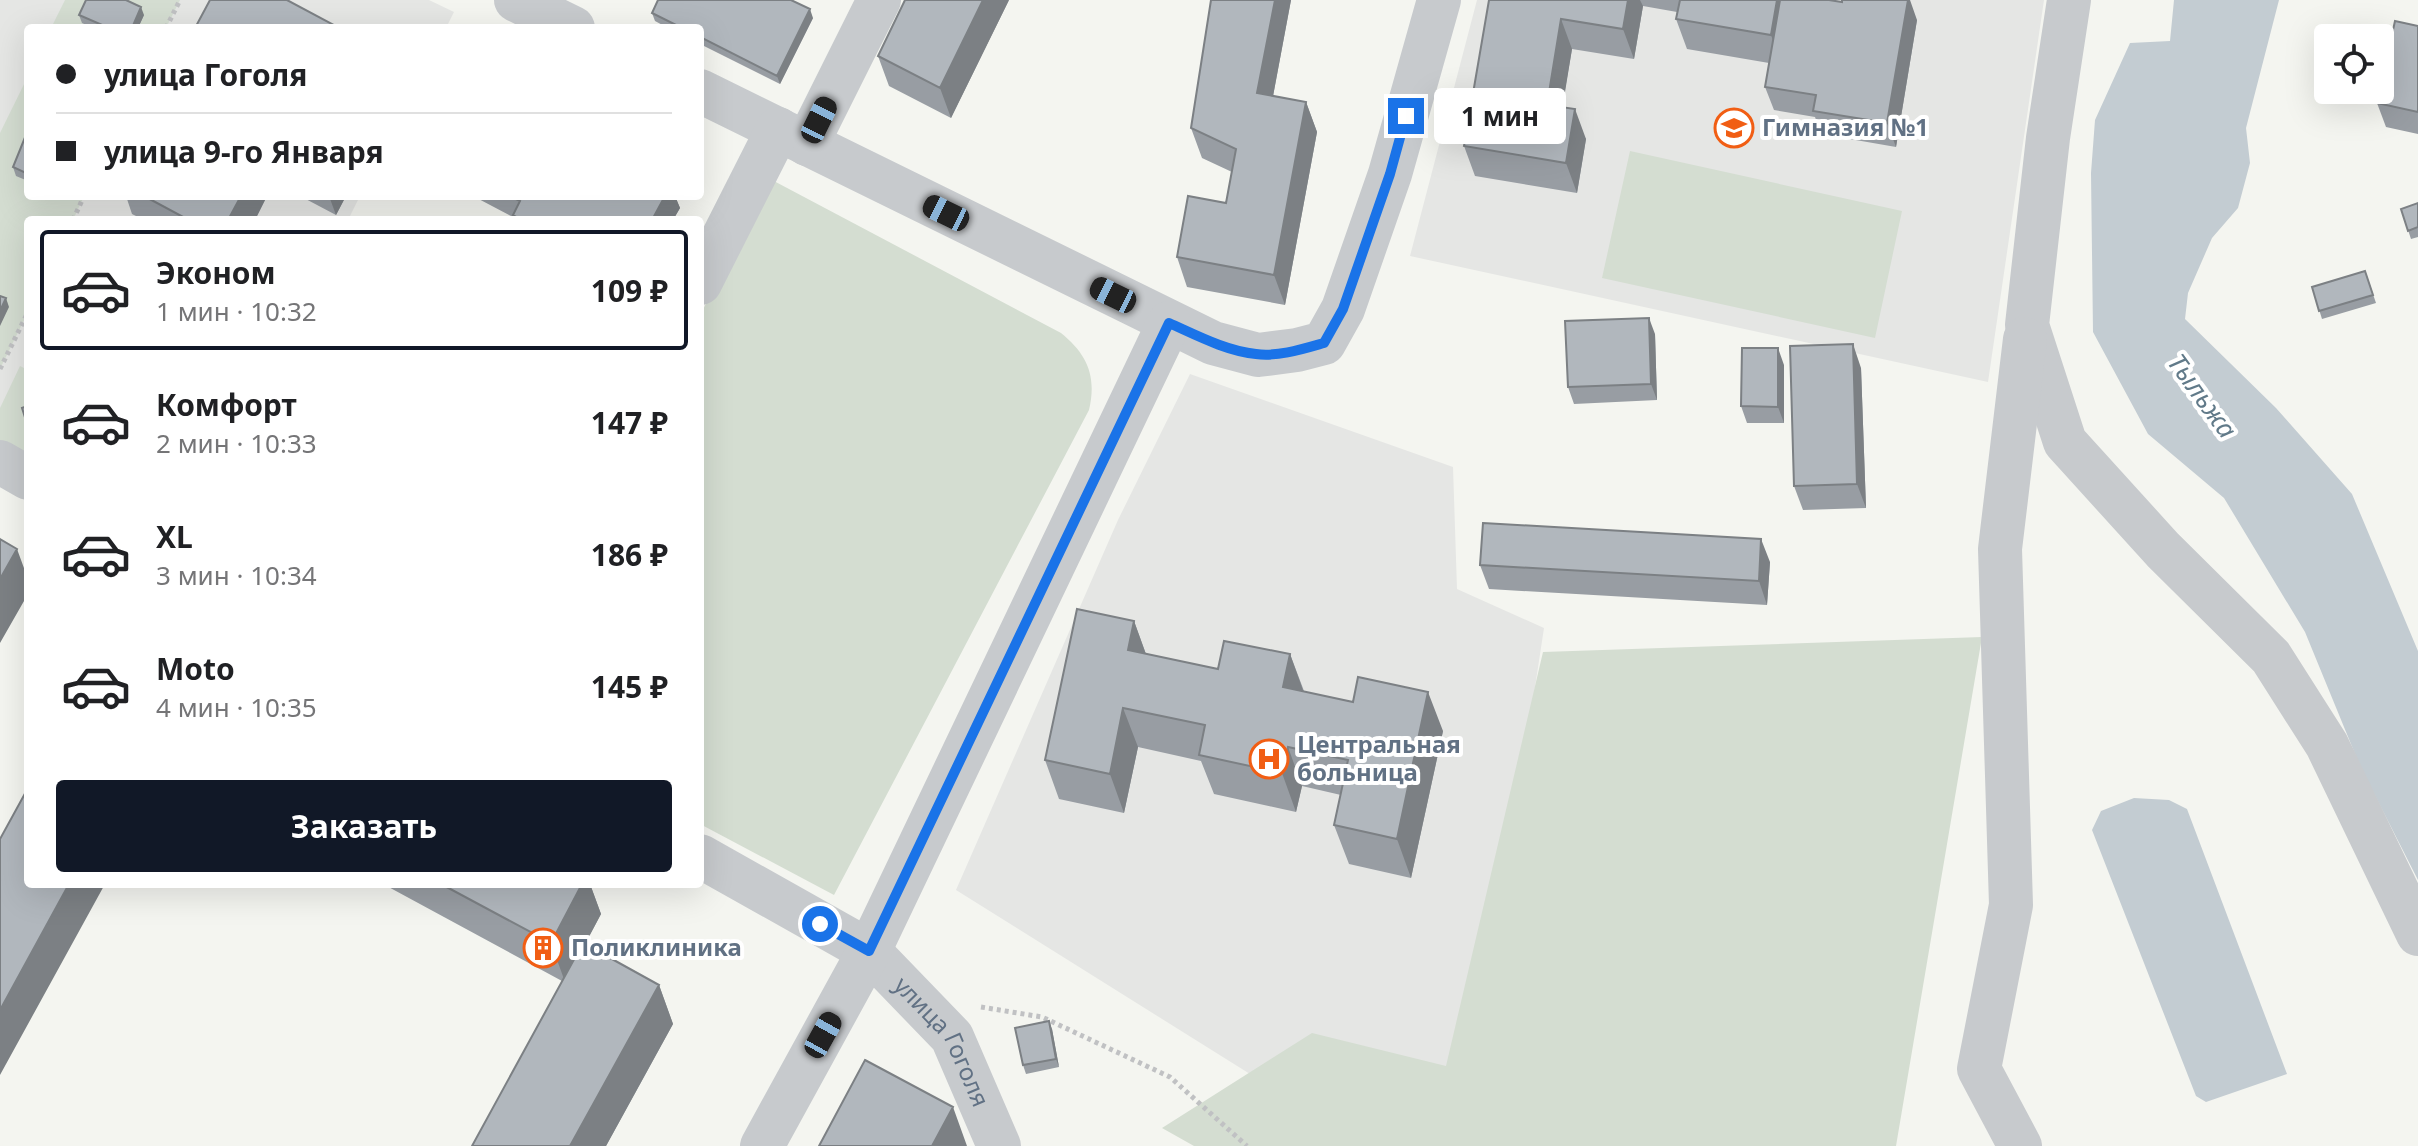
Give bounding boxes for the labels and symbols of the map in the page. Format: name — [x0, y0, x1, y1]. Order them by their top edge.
callout: 1 мин — [1434, 88, 1566, 144]
car — [798, 93, 840, 147]
route end — [1388, 98, 1424, 134]
school or university icon: Гимназия №1 — [1713, 107, 1755, 149]
place label: Гимназия №1 — [1762, 110, 1929, 143]
car — [919, 192, 973, 234]
car — [1086, 274, 1140, 316]
water label: Тыльжа — [2160, 346, 2246, 445]
place label: Центральная больница — [1297, 727, 1461, 788]
hospital icon: Центральная больница — [1248, 738, 1290, 780]
route start — [802, 906, 838, 942]
building icon: Поликлиника — [522, 927, 564, 969]
place label: Поликлиника — [571, 930, 742, 963]
street label: улица Гоголя — [887, 969, 998, 1112]
car — [801, 1008, 845, 1062]

